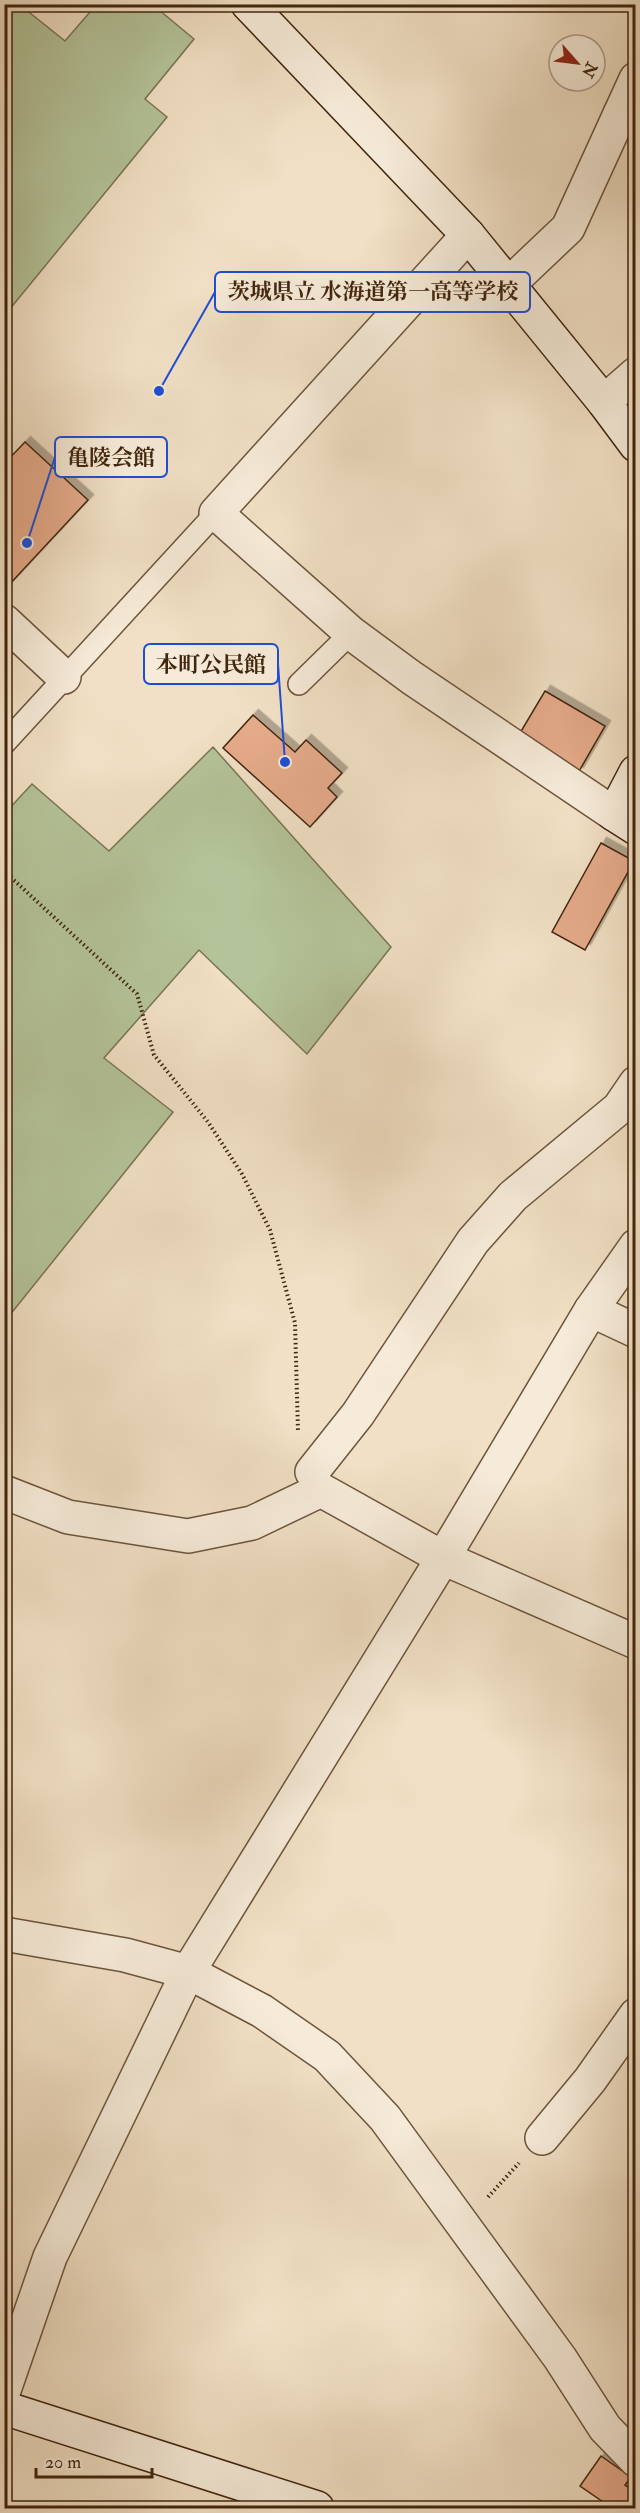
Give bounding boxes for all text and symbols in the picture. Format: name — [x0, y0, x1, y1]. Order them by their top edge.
north arrow — [547, 33, 607, 93]
text: N — [577, 58, 602, 81]
callout: 茨城県立 水海道第一高等学校 — [215, 272, 530, 312]
text: 茨城県立 水海道第一高等学校 — [228, 278, 518, 306]
callout: 亀陵会館 — [55, 437, 167, 477]
text: 亀陵会館 — [67, 444, 155, 472]
callout: 本町公民館 — [144, 644, 278, 684]
text: 本町公民館 — [156, 651, 266, 679]
scale bar — [36, 2441, 152, 2479]
text: 20 m — [45, 2451, 81, 2474]

